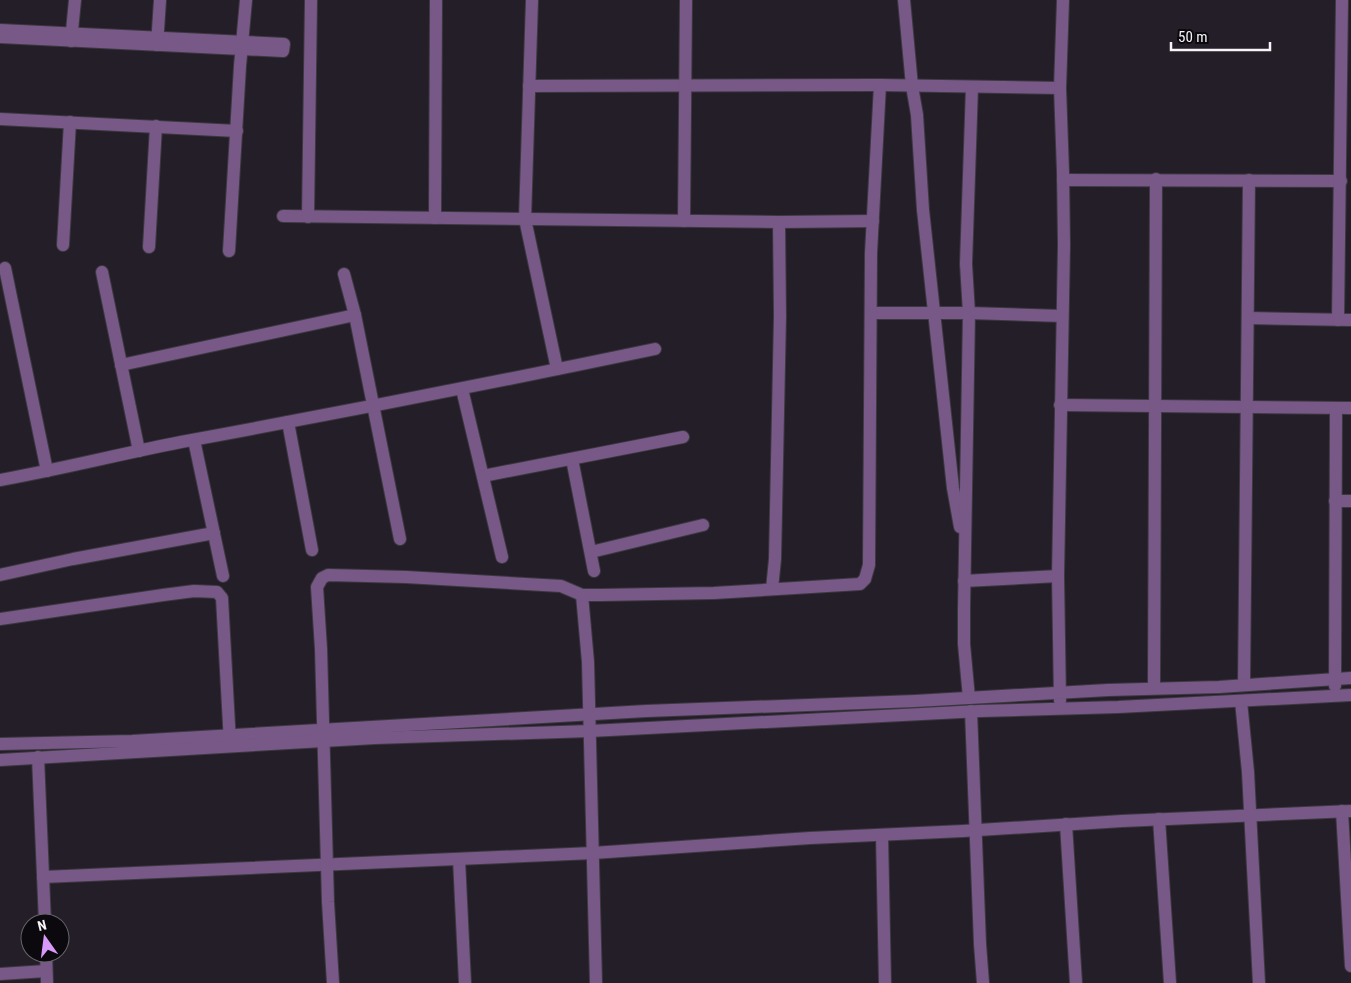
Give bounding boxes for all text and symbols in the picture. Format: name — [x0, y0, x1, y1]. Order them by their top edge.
scale bar — [1171, 20, 1270, 52]
text: 50 m — [1178, 28, 1208, 46]
north arrow — [20, 913, 70, 963]
text: N — [36, 917, 48, 934]

